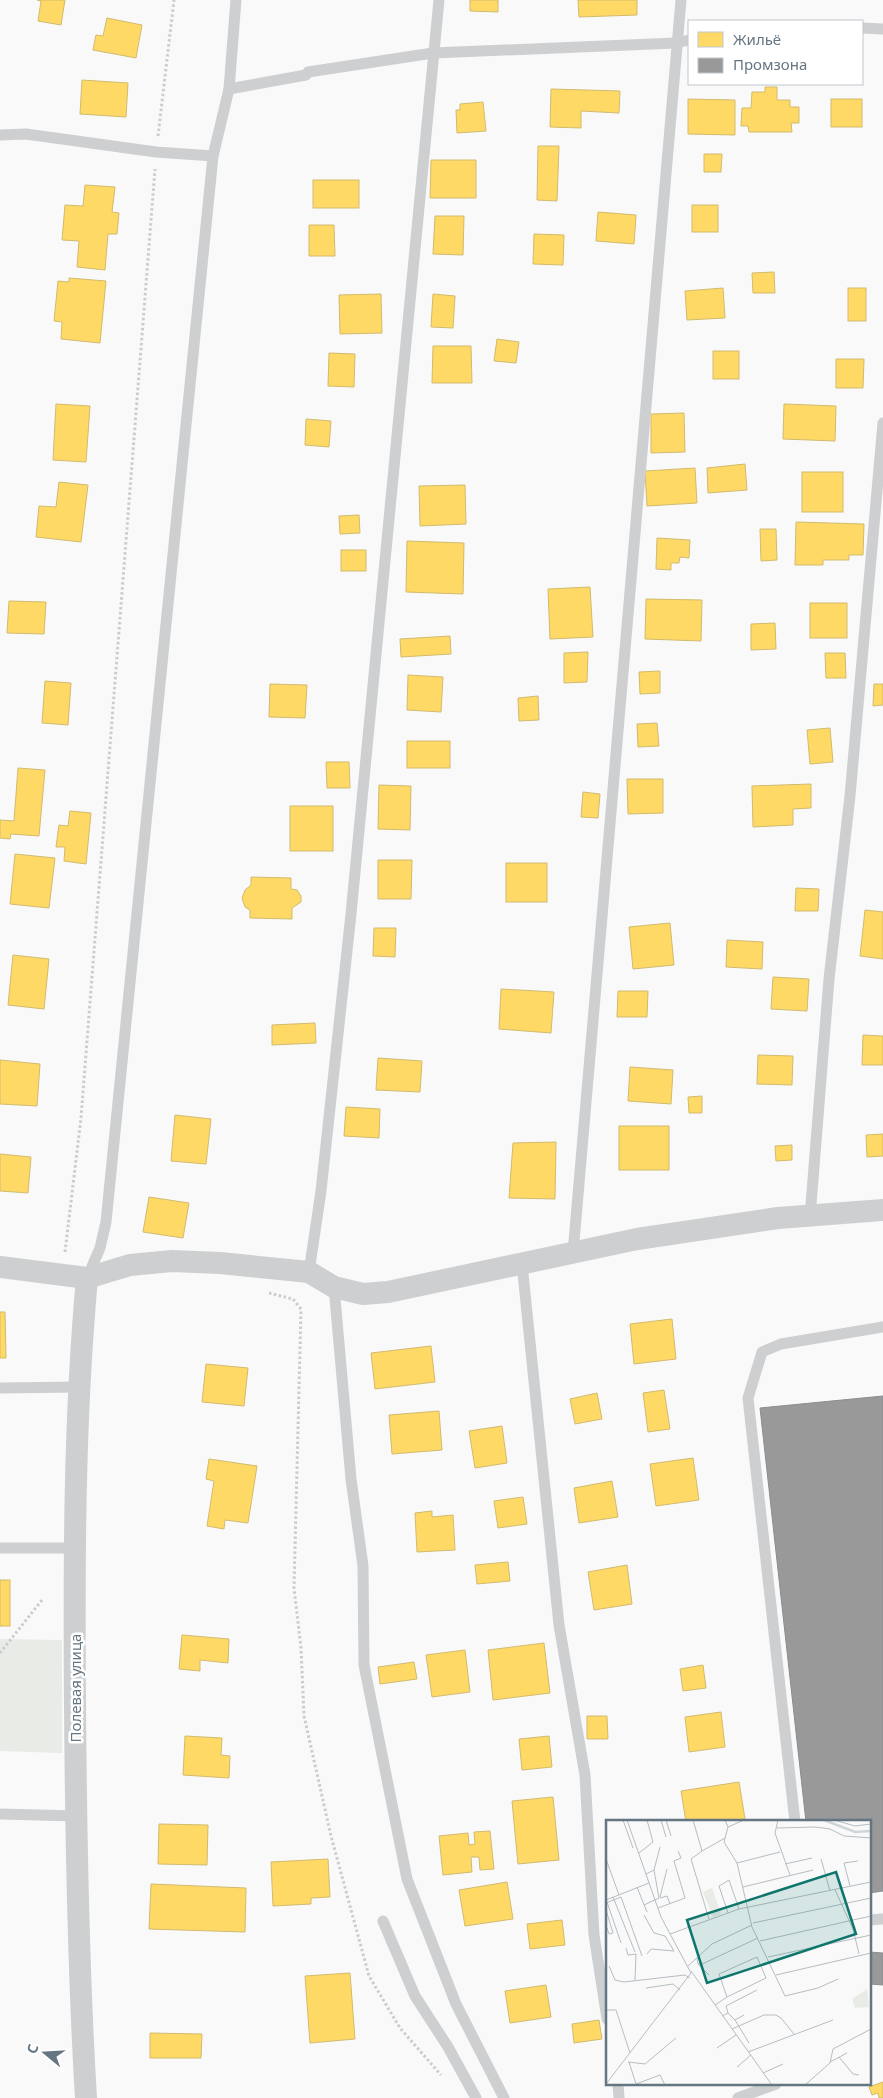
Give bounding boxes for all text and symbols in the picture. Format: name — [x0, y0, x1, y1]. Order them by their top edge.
legend — [688, 20, 863, 85]
text: Жильё — [733, 29, 781, 49]
text: Промзона — [733, 54, 807, 74]
street label: Полевая улица — [65, 1634, 85, 1742]
inset map — [606, 1820, 870, 2086]
north arrow — [20, 2028, 70, 2078]
text: С — [22, 2042, 43, 2056]

